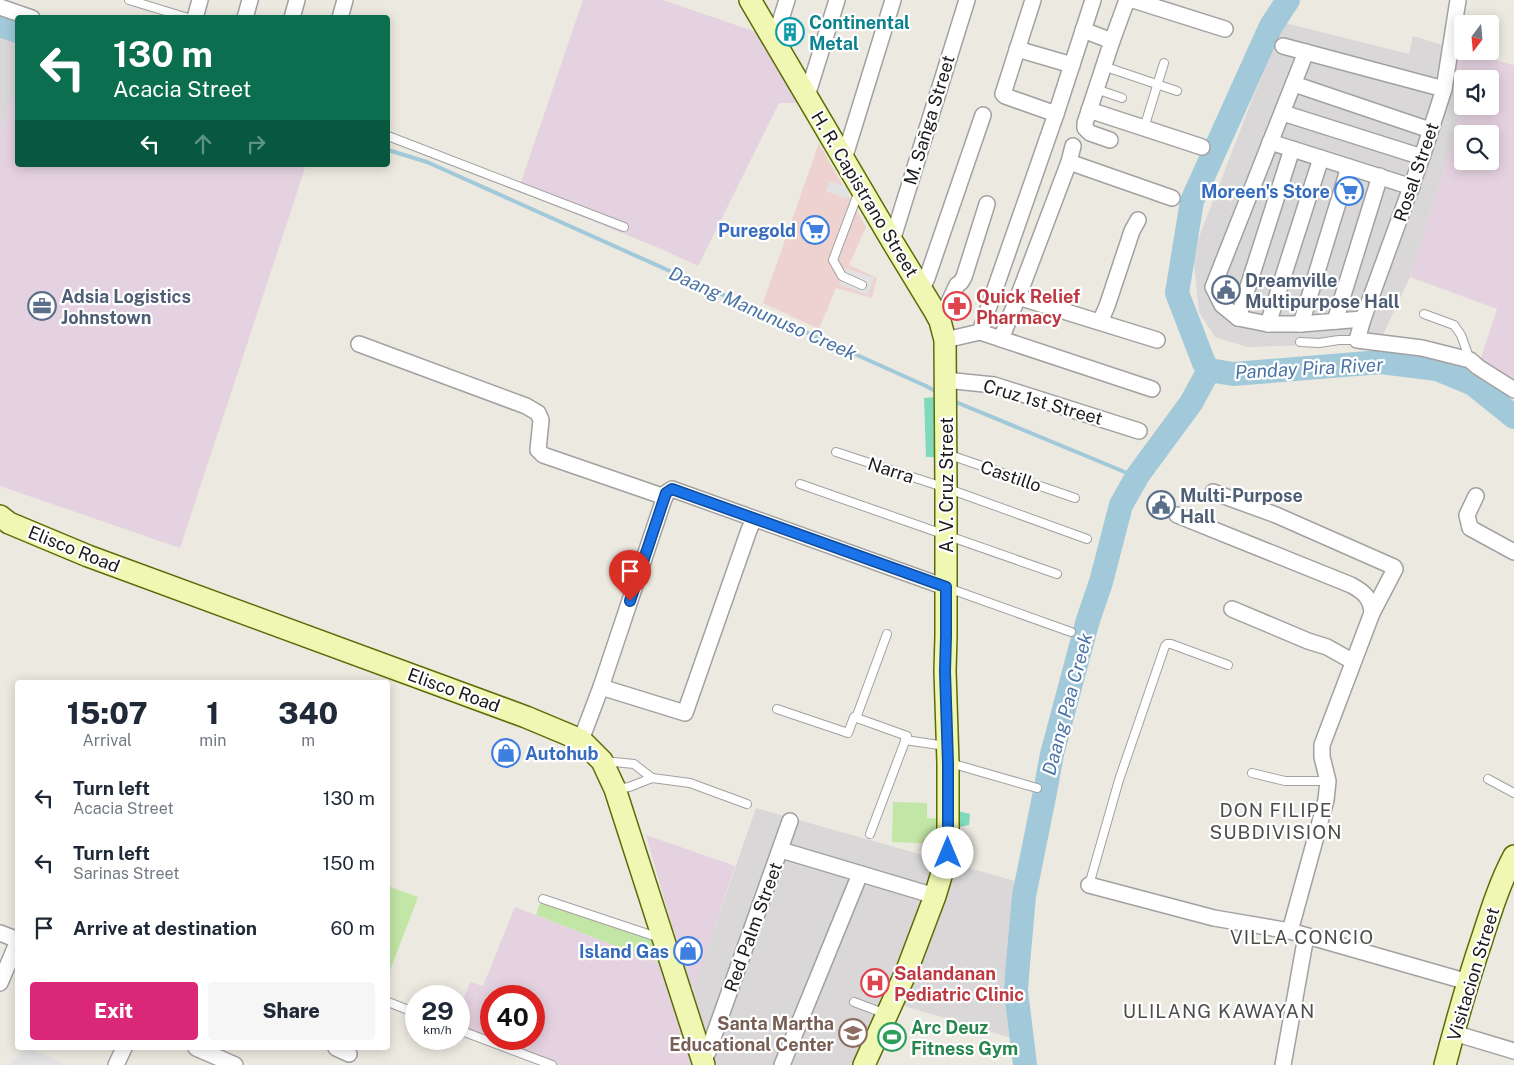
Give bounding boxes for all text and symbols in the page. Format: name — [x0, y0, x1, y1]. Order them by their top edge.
place label: Continental Metal — [809, 12, 910, 54]
north arrow — [1454, 15, 1499, 60]
map controls — [1454, 15, 1499, 170]
building icon: Continental Metal — [775, 17, 805, 47]
text: 130 m — [113, 34, 213, 75]
icon: left — [30, 35, 95, 100]
street label: M. Sañga Street — [899, 53, 959, 187]
button: sound — [1454, 70, 1499, 115]
text: Acacia Street — [113, 76, 251, 102]
street label: H. R. Capistrano Street — [807, 107, 923, 281]
street label: Rosal Street — [1389, 120, 1443, 224]
button: search — [1454, 125, 1499, 170]
icon: left — [136, 130, 164, 158]
icon: ahead — [189, 130, 217, 158]
icon: right — [242, 130, 270, 158]
supermarket icon: Moreen's Store — [1334, 176, 1364, 206]
place label: Moreen's Store — [1201, 181, 1330, 202]
supermarket icon: Puregold — [800, 215, 830, 245]
place label: Puregold — [718, 220, 796, 241]
water label: Daang Manunuso Creek — [666, 262, 861, 365]
place label: Dreamville Multipurpose Hall — [1245, 270, 1400, 312]
public building icon: Dreamville Multipurpose Hall — [1211, 275, 1241, 305]
place label: Adsia Logistics Johnstown — [61, 286, 191, 328]
place label: Quick Relief Pharmacy — [976, 286, 1080, 328]
office icon: Adsia Logistics Johnstown — [27, 291, 57, 321]
pharmacy icon: Quick Relief Pharmacy — [942, 291, 972, 321]
water label: Panday Pira River — [1234, 353, 1385, 383]
street label: Cruz 1st Street — [981, 375, 1105, 429]
street label: A. V. Cruz Street — [936, 417, 957, 553]
street label: Narra — [865, 453, 917, 487]
street label: Castillo — [978, 456, 1044, 496]
place label: Multi-Purpose Hall — [1180, 485, 1303, 527]
public building icon: Multi-Purpose Hall — [1146, 490, 1176, 520]
street label: Elisco Road — [25, 521, 123, 577]
pin — [609, 550, 651, 601]
icon: arrive — [616, 557, 644, 585]
water label: Daang Paa Creek — [1037, 630, 1097, 778]
street label: Elisco Road — [405, 664, 503, 716]
text: 15:07 — [67, 695, 148, 731]
text: 1 — [206, 695, 220, 731]
text: 340 — [278, 695, 338, 731]
text: Arrival — [82, 731, 132, 750]
text: min — [199, 731, 227, 750]
text: m — [301, 731, 315, 750]
shop icon: Autohub — [491, 738, 521, 768]
place label: Autohub — [525, 743, 599, 764]
text: Turn left — [73, 777, 150, 799]
icon: left — [30, 784, 58, 812]
text: 130 m — [323, 787, 375, 809]
text: Acacia Street — [73, 799, 174, 818]
district label: DON FILIPE SUBDIVISION — [1210, 799, 1342, 843]
position arrow — [921, 826, 973, 878]
text: Turn left — [73, 842, 150, 864]
icon: left — [30, 849, 58, 877]
text: 150 m — [322, 852, 375, 874]
street label: Red Palm Street — [720, 859, 786, 995]
text: Sarinas Street — [73, 864, 179, 883]
street label: Visitacion Street — [1443, 905, 1503, 1043]
icon: arrive — [30, 914, 58, 942]
text: Arrive at destination — [73, 917, 257, 939]
text: 60 m — [331, 917, 375, 939]
district label: VILLA CONCIO — [1230, 926, 1374, 948]
shop icon: Island Gas — [673, 936, 703, 966]
place label: Island Gas — [579, 941, 669, 962]
place label: Salandanan Pediatric Clinic — [894, 963, 1024, 1005]
hospital icon: Salandanan Pediatric Clinic — [860, 968, 890, 998]
button: Exit — [30, 982, 198, 1040]
button: Share — [208, 982, 375, 1040]
speed limit sign: 40 — [480, 985, 545, 1050]
text: 29 — [421, 996, 454, 1026]
district label: ULILANG KAWAYAN — [1123, 1000, 1315, 1022]
place label: Santa Martha Educational Center — [669, 1013, 835, 1055]
place label: Arc Deuz Fitness Gym — [911, 1017, 1018, 1059]
school or university icon: Santa Martha Educational Center — [838, 1018, 868, 1048]
sports icon: Arc Deuz Fitness Gym — [877, 1022, 907, 1052]
text: km/h — [423, 1023, 452, 1037]

